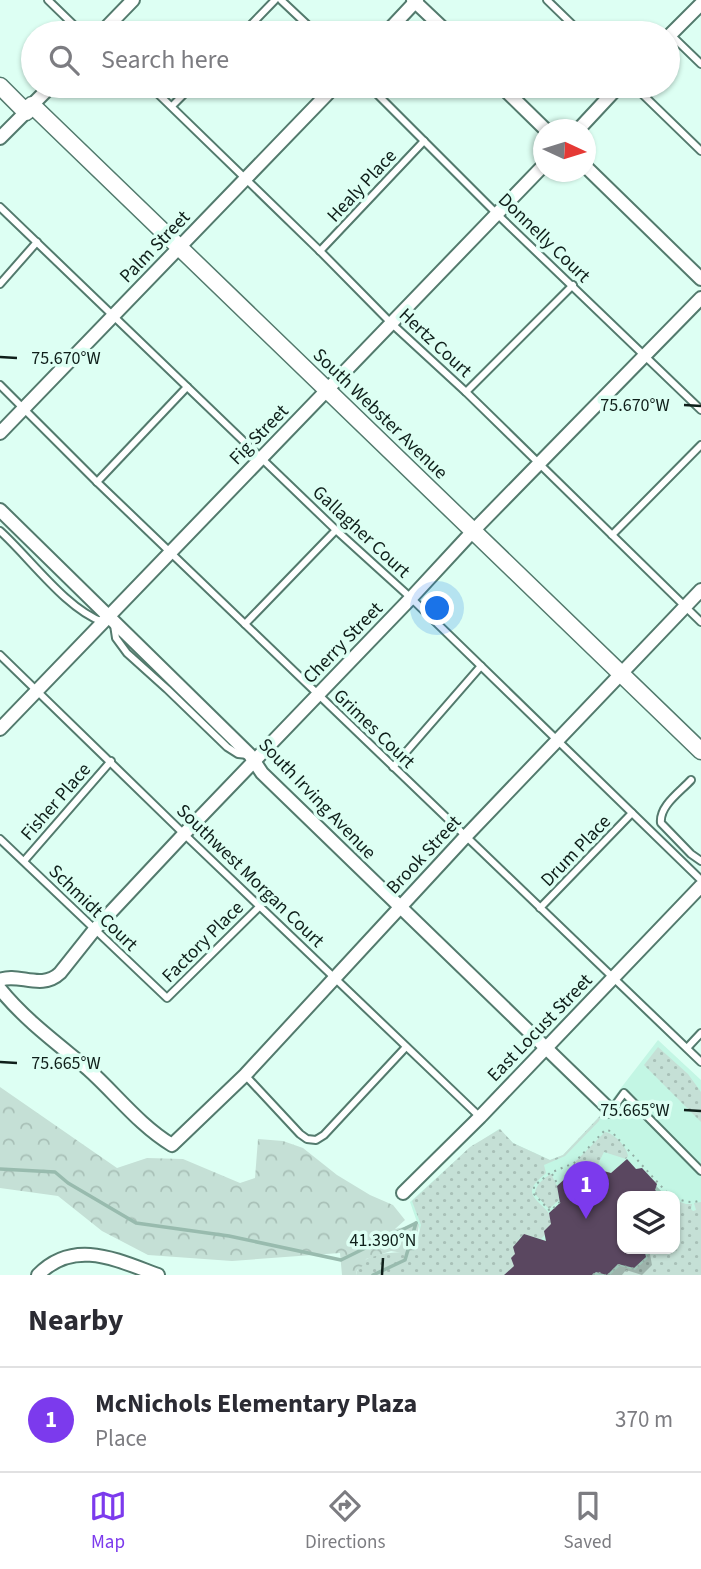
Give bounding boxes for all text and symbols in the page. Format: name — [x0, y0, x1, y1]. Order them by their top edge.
search box — [21, 21, 680, 98]
icon: search — [45, 41, 83, 79]
text: Search here — [101, 41, 229, 78]
north arrow — [533, 119, 596, 182]
street label: Healy Place — [321, 143, 403, 229]
street label: Donnelly Court — [492, 187, 597, 290]
street label: Palm Street — [114, 204, 197, 289]
street label: Hertz Court — [392, 302, 478, 384]
street label: South Webster Avenue — [306, 342, 453, 486]
text: 75.670°W — [31, 346, 101, 371]
text: 75.670°W — [600, 393, 670, 418]
street label: Fig Street — [223, 398, 295, 471]
street label: Gallagher Court — [306, 480, 416, 585]
your location — [420, 591, 454, 625]
street label: Cherry Street — [297, 596, 390, 690]
street label: Grimes Court — [327, 683, 421, 775]
street label: South Irving Avenue — [252, 732, 382, 866]
street label: Fisher Place — [15, 757, 97, 847]
street label: Southwest Morgan Court — [170, 798, 330, 954]
street label: Brook Street — [380, 809, 468, 900]
street label: Drum Place — [535, 809, 617, 893]
street label: Schmidt Court — [42, 858, 144, 958]
street label: Factory Place — [156, 895, 250, 989]
street label: East Locust Street — [481, 967, 599, 1088]
text: 75.665°W — [31, 1051, 101, 1076]
text: 75.665°W — [600, 1098, 670, 1123]
pin: 1 — [563, 1161, 609, 1219]
map controls — [617, 1191, 680, 1254]
button: layers — [617, 1191, 680, 1254]
text: 41.390°N — [350, 1228, 416, 1253]
text: Nearby — [28, 1299, 123, 1342]
text: McNichols Elementary Plaza — [95, 1385, 417, 1422]
text: 1 — [45, 1403, 57, 1436]
text: 370 m — [615, 1403, 673, 1436]
text: Place — [95, 1422, 147, 1455]
tab: Map — [89, 1487, 127, 1556]
tab: Directions — [305, 1487, 385, 1556]
tab: Saved — [563, 1487, 612, 1556]

